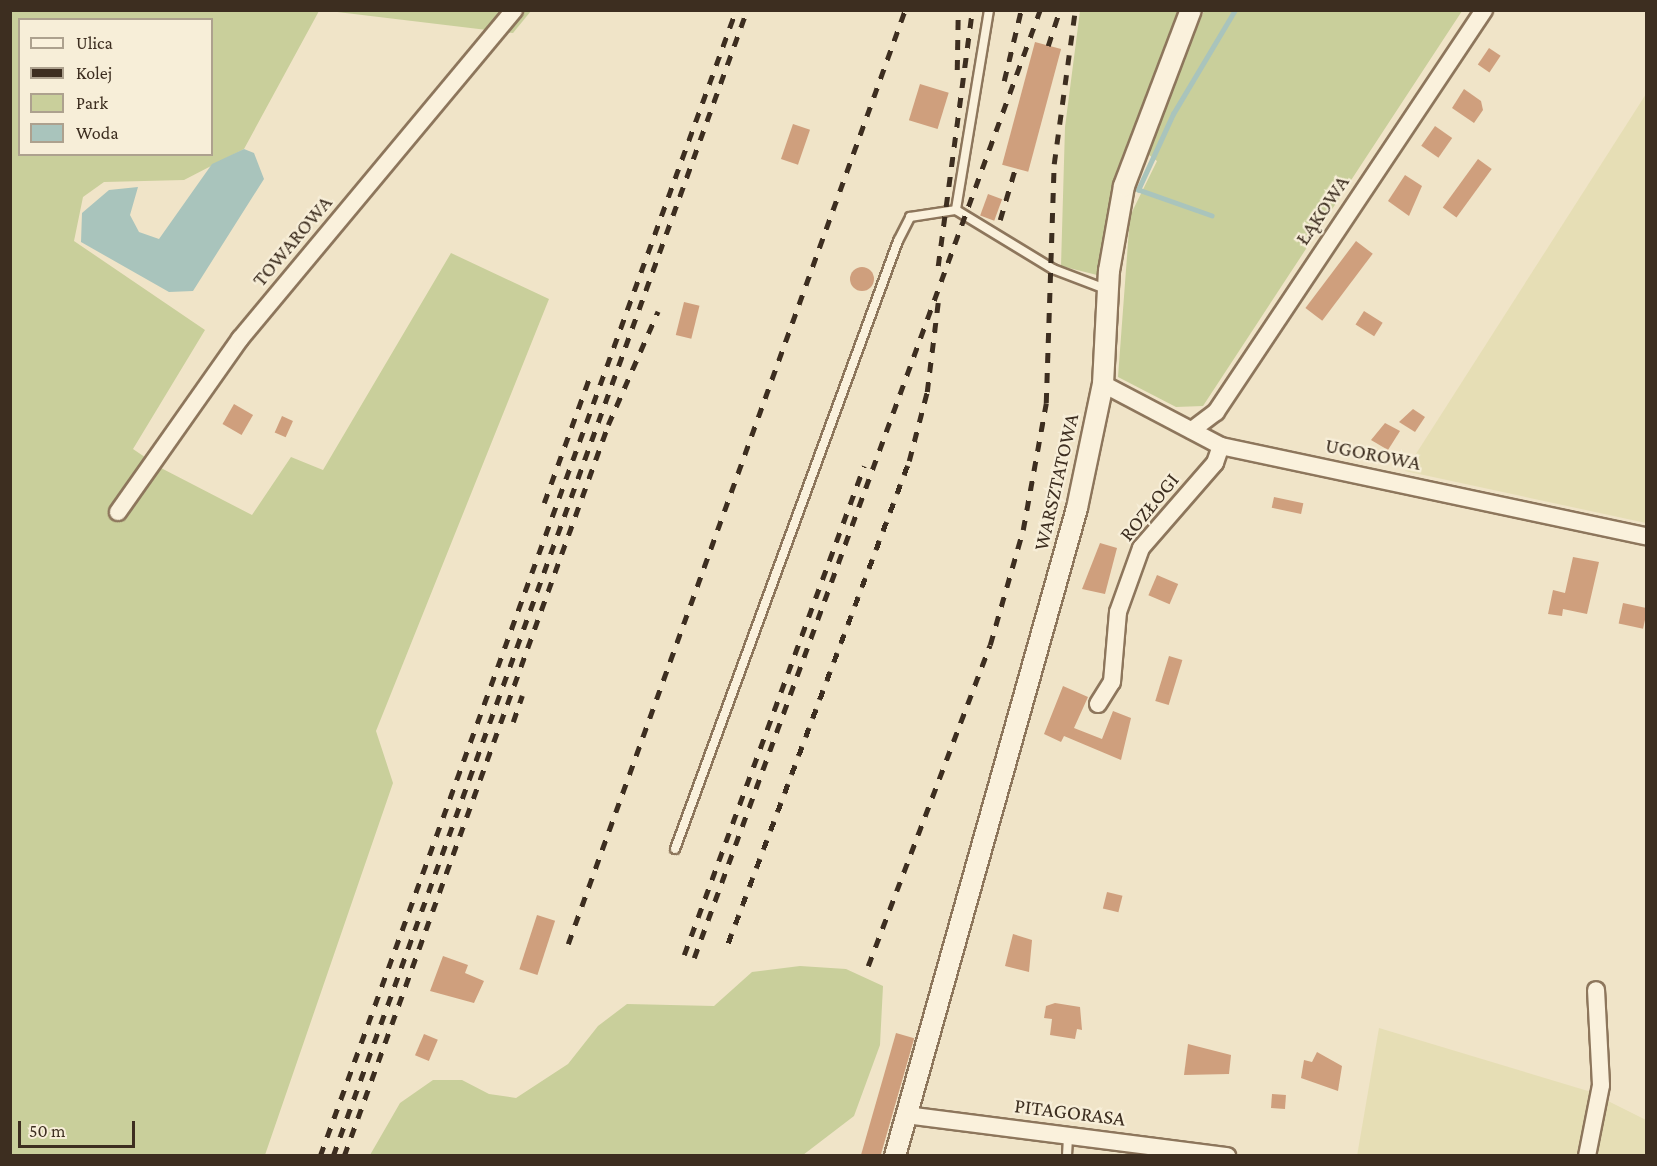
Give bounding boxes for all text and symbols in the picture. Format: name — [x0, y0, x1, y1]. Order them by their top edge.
legend — [18, 18, 213, 156]
text: Ulica — [76, 33, 113, 53]
text: Kolej — [76, 63, 112, 83]
text: Park — [76, 93, 108, 113]
text: Woda — [76, 123, 119, 143]
street label: ŁĄKOWA — [1290, 170, 1354, 250]
street label: TOWAROWA — [247, 190, 337, 292]
street label: WARSZTATOWA — [1028, 411, 1084, 553]
street label: UGOROWA — [1323, 432, 1423, 476]
street label: ROZŁOGI — [1114, 468, 1184, 546]
street label: PITAGORASA — [1013, 1093, 1127, 1131]
scale bar — [21, 1109, 138, 1147]
text: 50 m — [29, 1121, 66, 1141]

